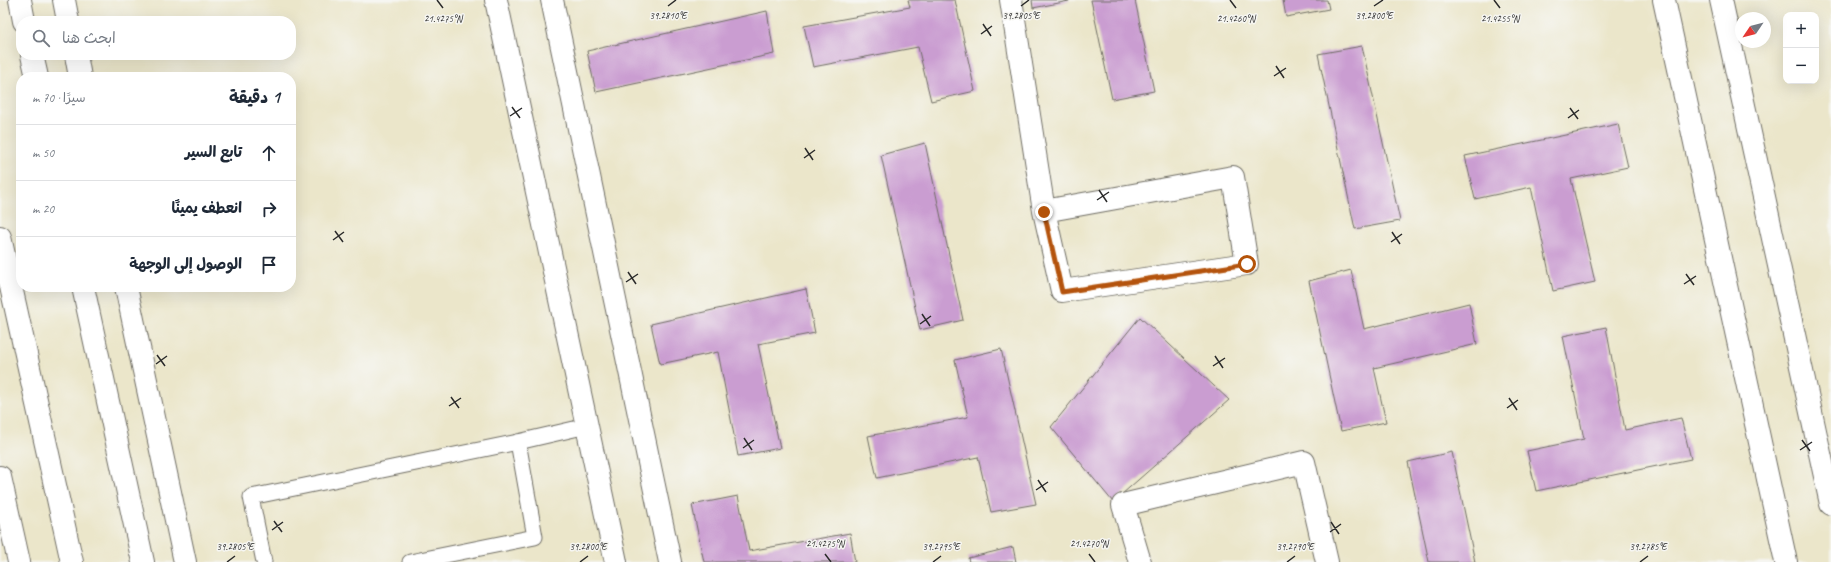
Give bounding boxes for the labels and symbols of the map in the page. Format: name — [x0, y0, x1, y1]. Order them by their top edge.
text: 39.2810°E — [649, 9, 688, 22]
text: 39.2805°E — [1002, 9, 1041, 22]
text: 39.2800°E — [1355, 9, 1394, 22]
text: 21.4275°N — [424, 12, 464, 25]
text: 21.4260°N — [1217, 12, 1257, 25]
text: 21.4255°N — [1481, 12, 1521, 25]
north arrow — [1735, 12, 1771, 48]
route end — [1035, 203, 1053, 221]
route start — [1238, 255, 1256, 273]
text: 21.4275°N — [806, 537, 846, 550]
text: 21.4270°N — [1070, 537, 1110, 550]
text: 39.2805°E — [216, 540, 255, 553]
text: 39.2800°E — [569, 540, 608, 553]
text: 39.2795°E — [922, 540, 961, 553]
text: 39.2790°E — [1276, 540, 1315, 553]
text: 39.2785°E — [1629, 540, 1668, 553]

